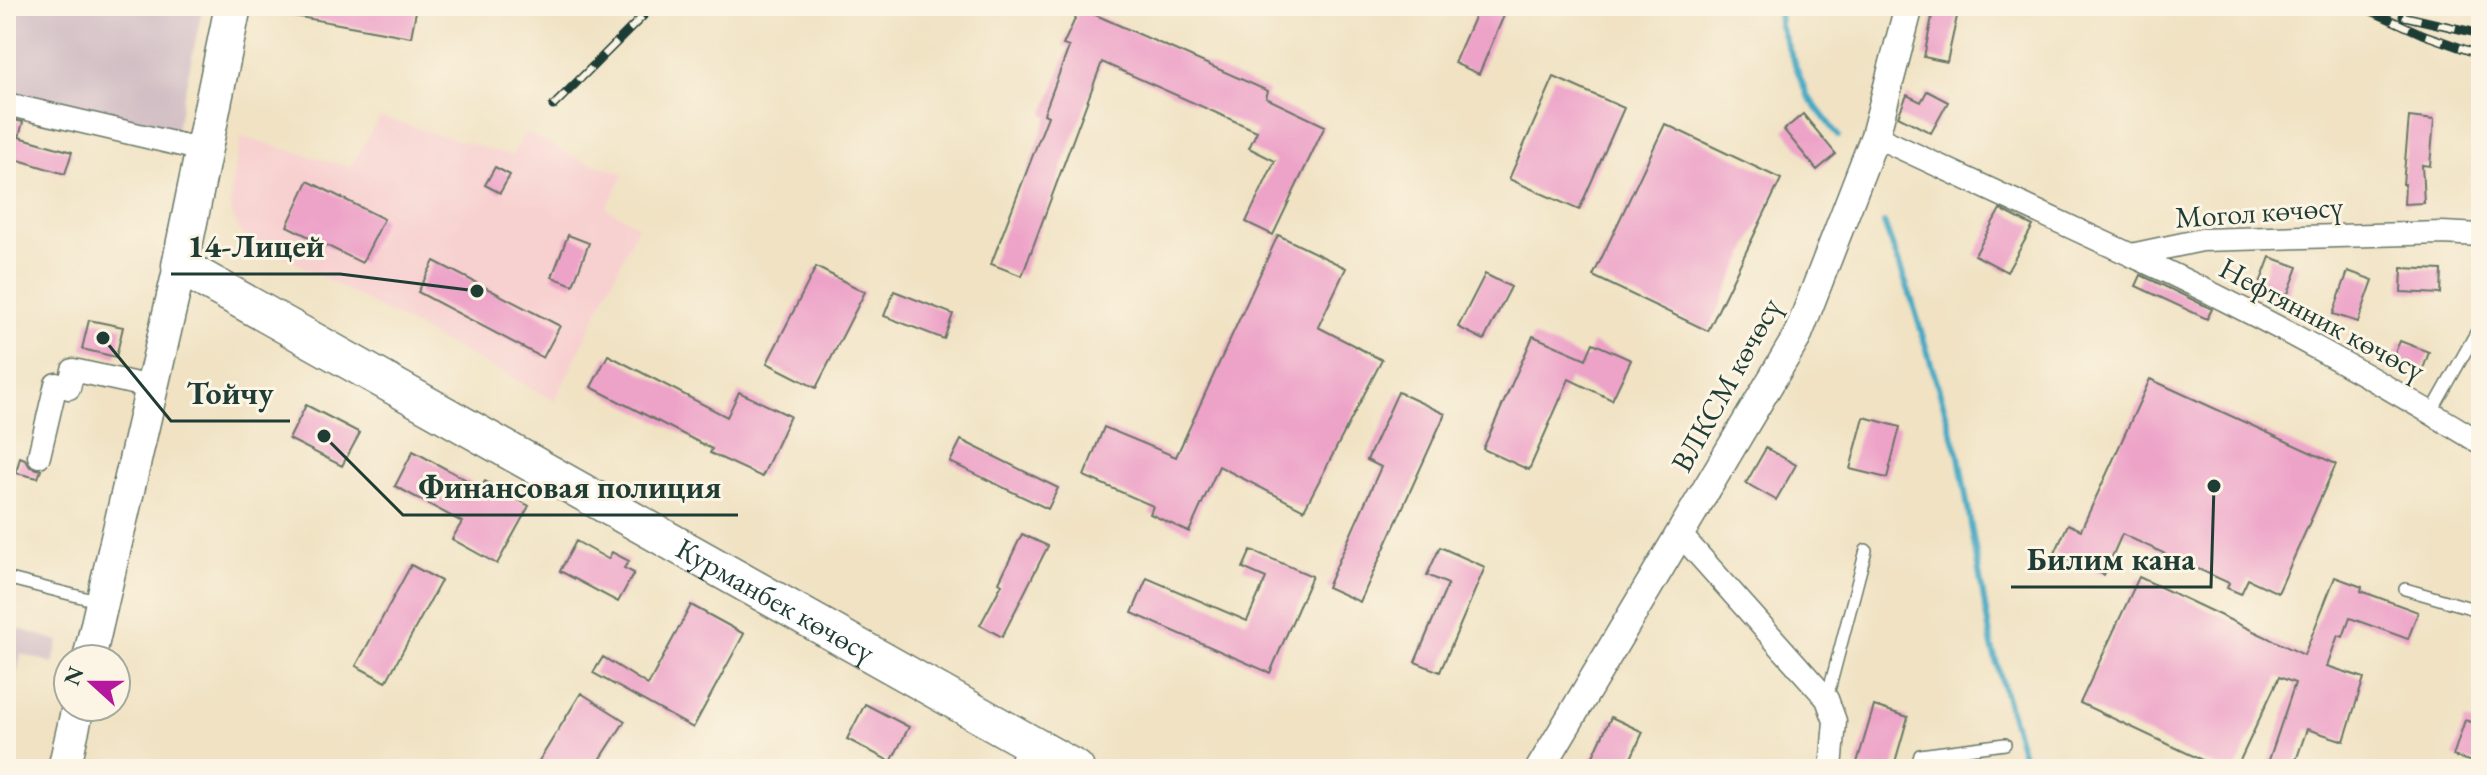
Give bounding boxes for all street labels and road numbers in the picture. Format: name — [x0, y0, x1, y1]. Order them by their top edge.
street label: Могол көчөсү — [2174, 186, 2345, 237]
street label: Нефтянник көчөсү — [2213, 248, 2432, 390]
street label: ВЛКСМ көчөсү — [1662, 290, 1790, 479]
street label: Курманбек көчөсү — [669, 529, 882, 671]

